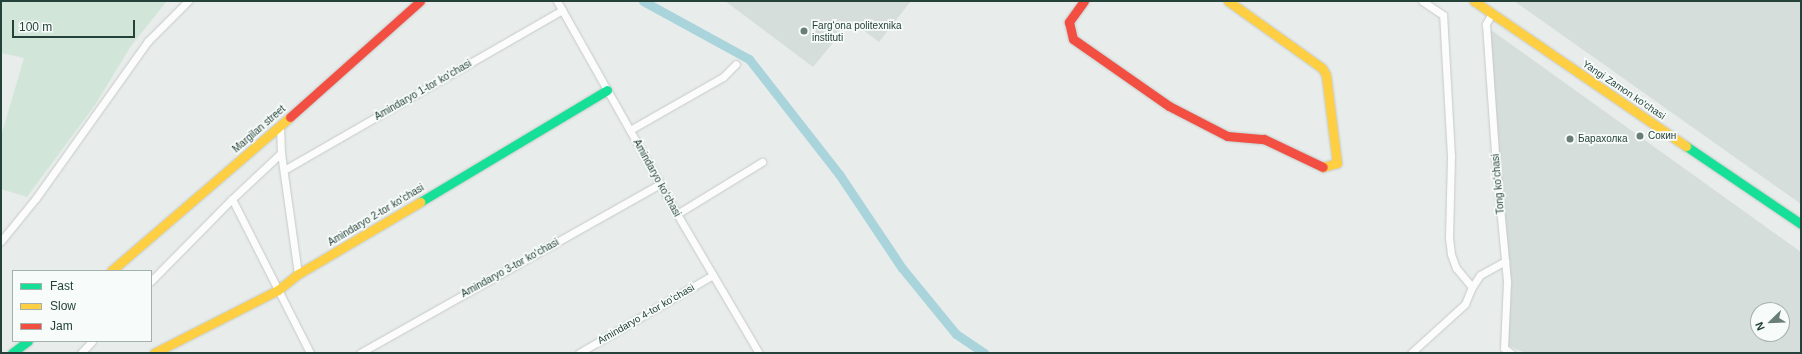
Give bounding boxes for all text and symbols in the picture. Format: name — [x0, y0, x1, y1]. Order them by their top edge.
scale bar — [14, 12, 137, 38]
place label: Fargʻona politexnika instituti — [812, 19, 901, 42]
text: 100 m — [19, 20, 52, 34]
marker: Fargʻona politexnika instituti — [799, 26, 809, 36]
street label: Amindaryo 1-tor koʻchasi — [372, 57, 474, 123]
street label: Yangi Zamon ko'chasi — [1580, 58, 1668, 122]
street label: Margilan street — [230, 103, 288, 155]
place label: Сокин — [1648, 130, 1676, 142]
marker: Сокин — [1635, 131, 1645, 141]
place label: Барахолка — [1578, 133, 1627, 145]
marker: Барахолка — [1565, 134, 1575, 144]
street label: Amindaryo koʻchasi — [631, 137, 683, 219]
street label: Tong koʻchasi — [1489, 153, 1507, 215]
street label: Amindaryo 2-tor koʻchasi — [326, 182, 426, 248]
street label: Amindaryo 3-tor koʻchasi — [459, 236, 561, 300]
legend — [12, 270, 152, 342]
text: Fast — [50, 279, 73, 293]
street label: Amindaryo 4-tor koʻchasi — [595, 281, 697, 347]
text: Slow — [50, 299, 76, 313]
north arrow — [1750, 302, 1790, 342]
text: Jam — [50, 319, 73, 333]
text: N — [1753, 320, 1767, 332]

